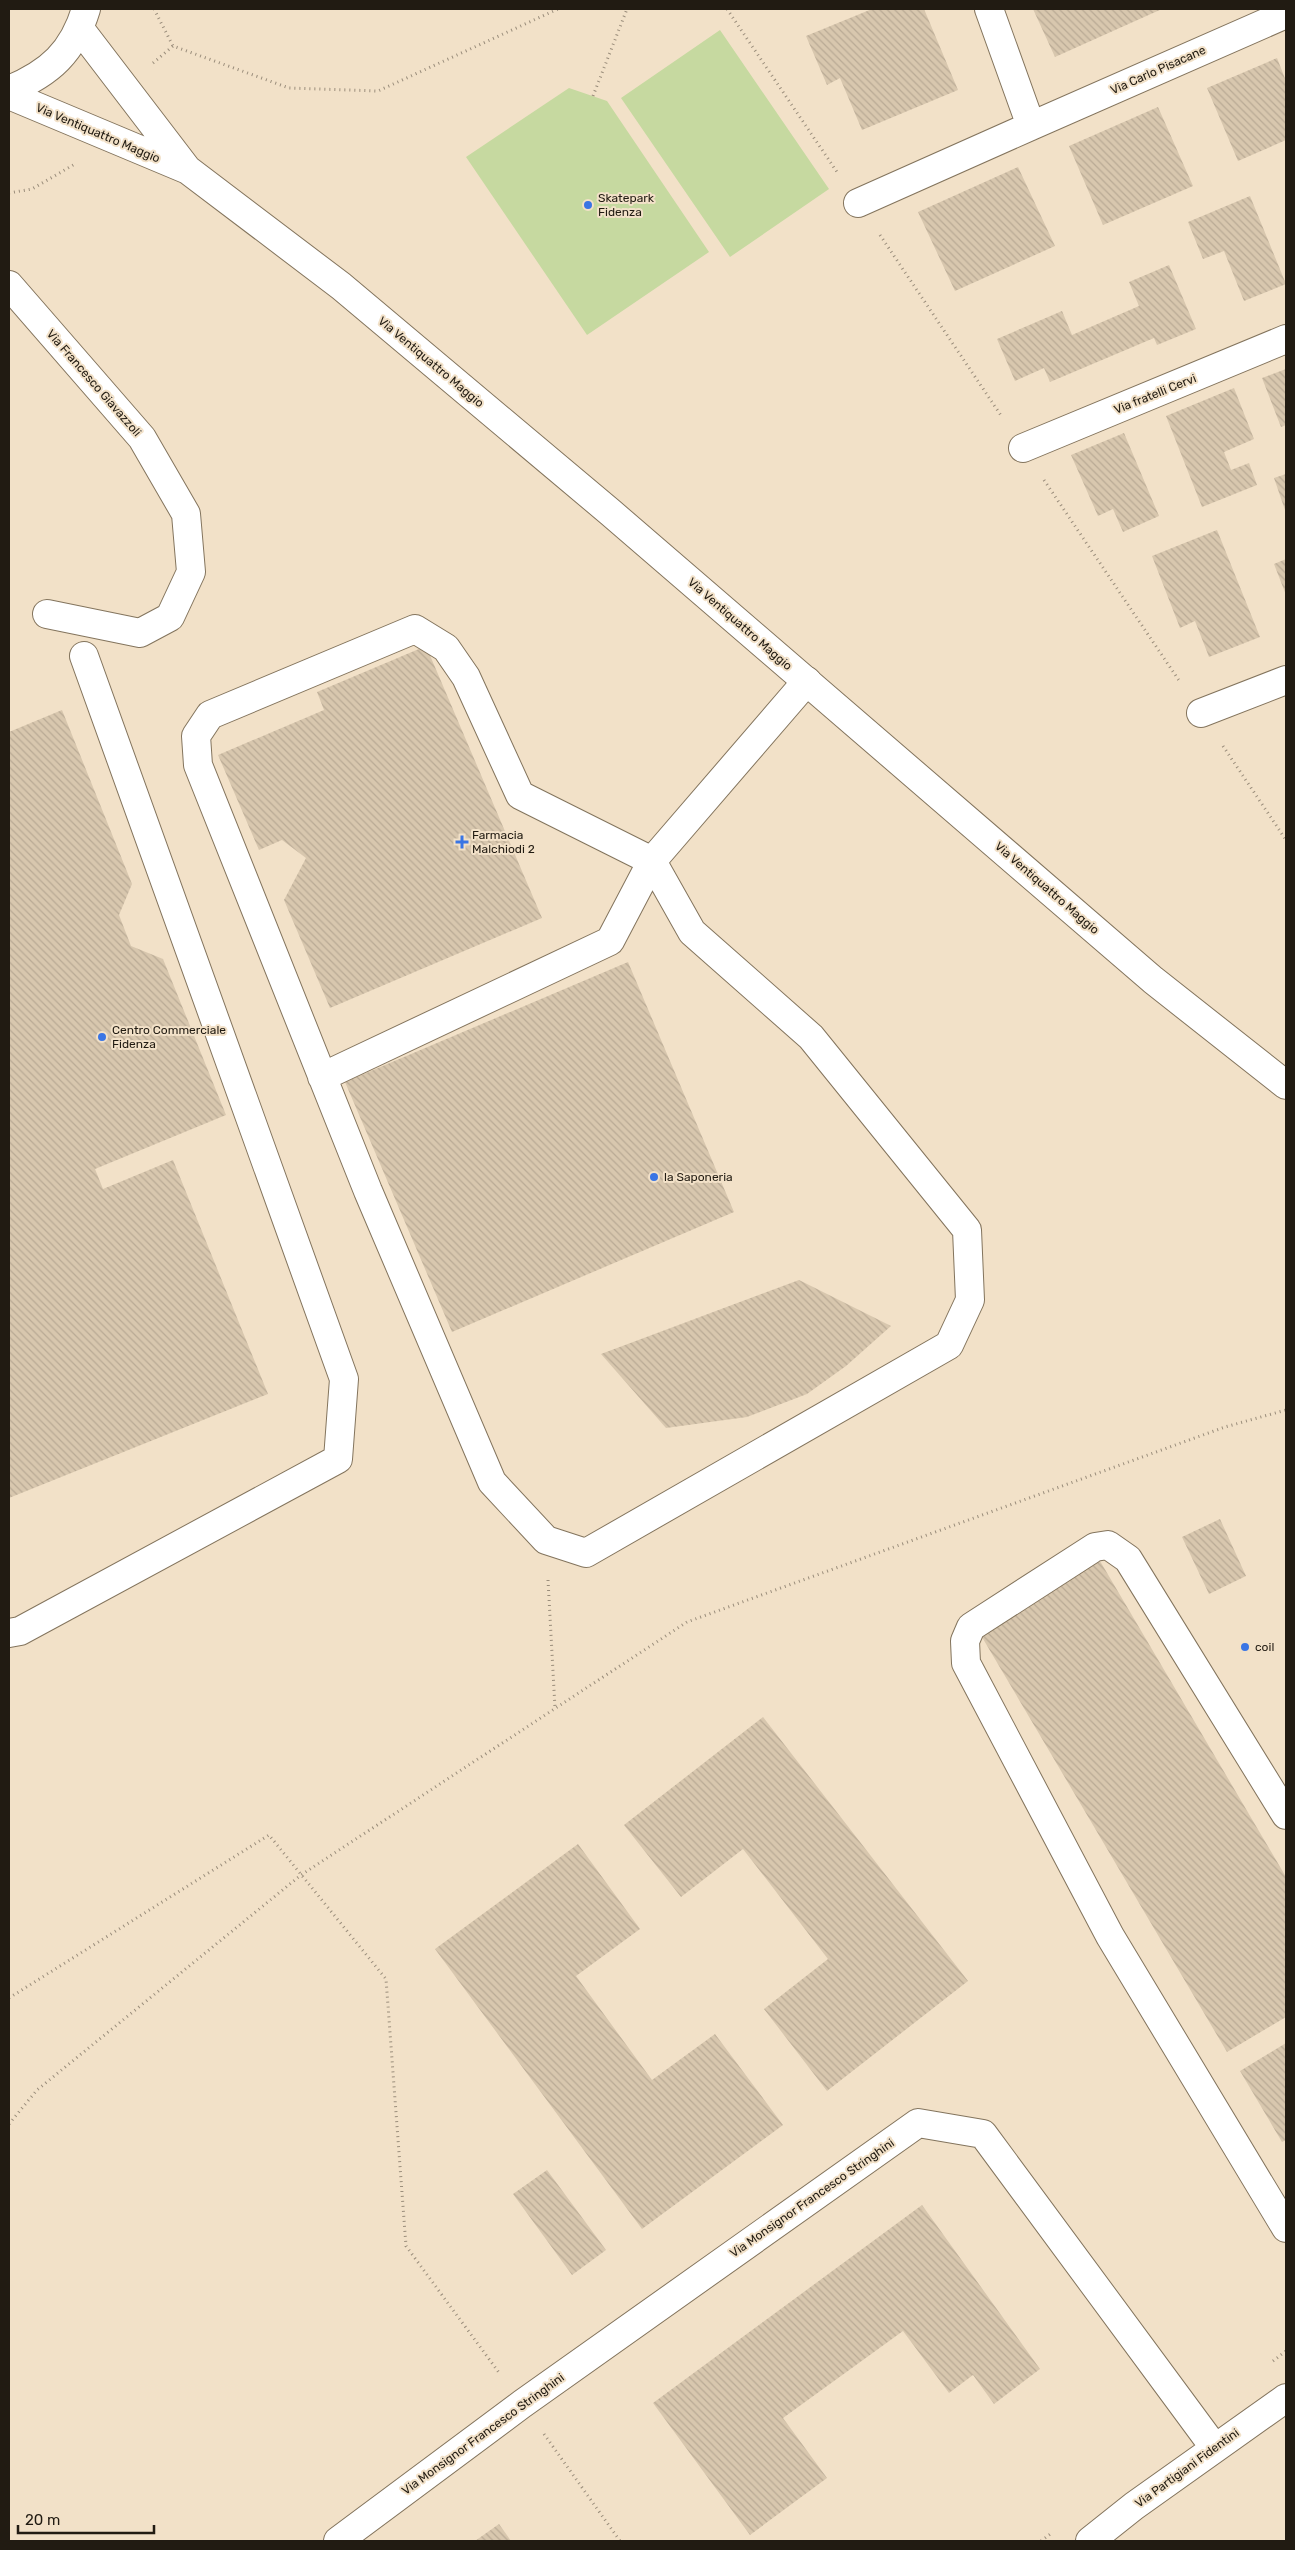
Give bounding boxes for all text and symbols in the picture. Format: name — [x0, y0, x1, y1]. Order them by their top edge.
street label: Via Carlo Pisacane — [1108, 43, 1208, 97]
street label: Via Ventiquattro Maggio — [34, 100, 162, 166]
place label: Skatepark Fidenza — [598, 191, 655, 219]
marker: Skatepark Fidenza — [582, 199, 594, 211]
street label: Via Ventiquattro Maggio — [375, 314, 487, 410]
street label: Via Francesco Giavazzoli — [44, 327, 144, 439]
street label: Via fratelli Cervi — [1112, 371, 1198, 417]
street label: Via Ventiquattro Maggio — [685, 575, 795, 673]
place label: Farmacia Malchiodi 2 — [472, 828, 535, 856]
marker: Farmacia Malchiodi 2 — [456, 836, 468, 848]
street label: Via Ventiquattro Maggio — [992, 839, 1102, 937]
place label: Centro Commerciale Fidenza — [112, 1023, 226, 1051]
marker: Centro Commerciale Fidenza — [96, 1031, 108, 1043]
place label: la Saponeria — [664, 1170, 733, 1184]
marker: la Saponeria — [648, 1171, 660, 1183]
place label: coil — [1255, 1640, 1274, 1654]
marker: coil — [1239, 1641, 1251, 1653]
street label: Via Monsignor Francesco Stringhini — [727, 2136, 897, 2260]
street label: Via Monsignor Francesco Stringhini — [399, 2370, 567, 2498]
street label: Via Partigiani Fidentini — [1132, 2425, 1242, 2510]
scale bar — [18, 2502, 154, 2534]
text: 20 m — [25, 2511, 60, 2529]

